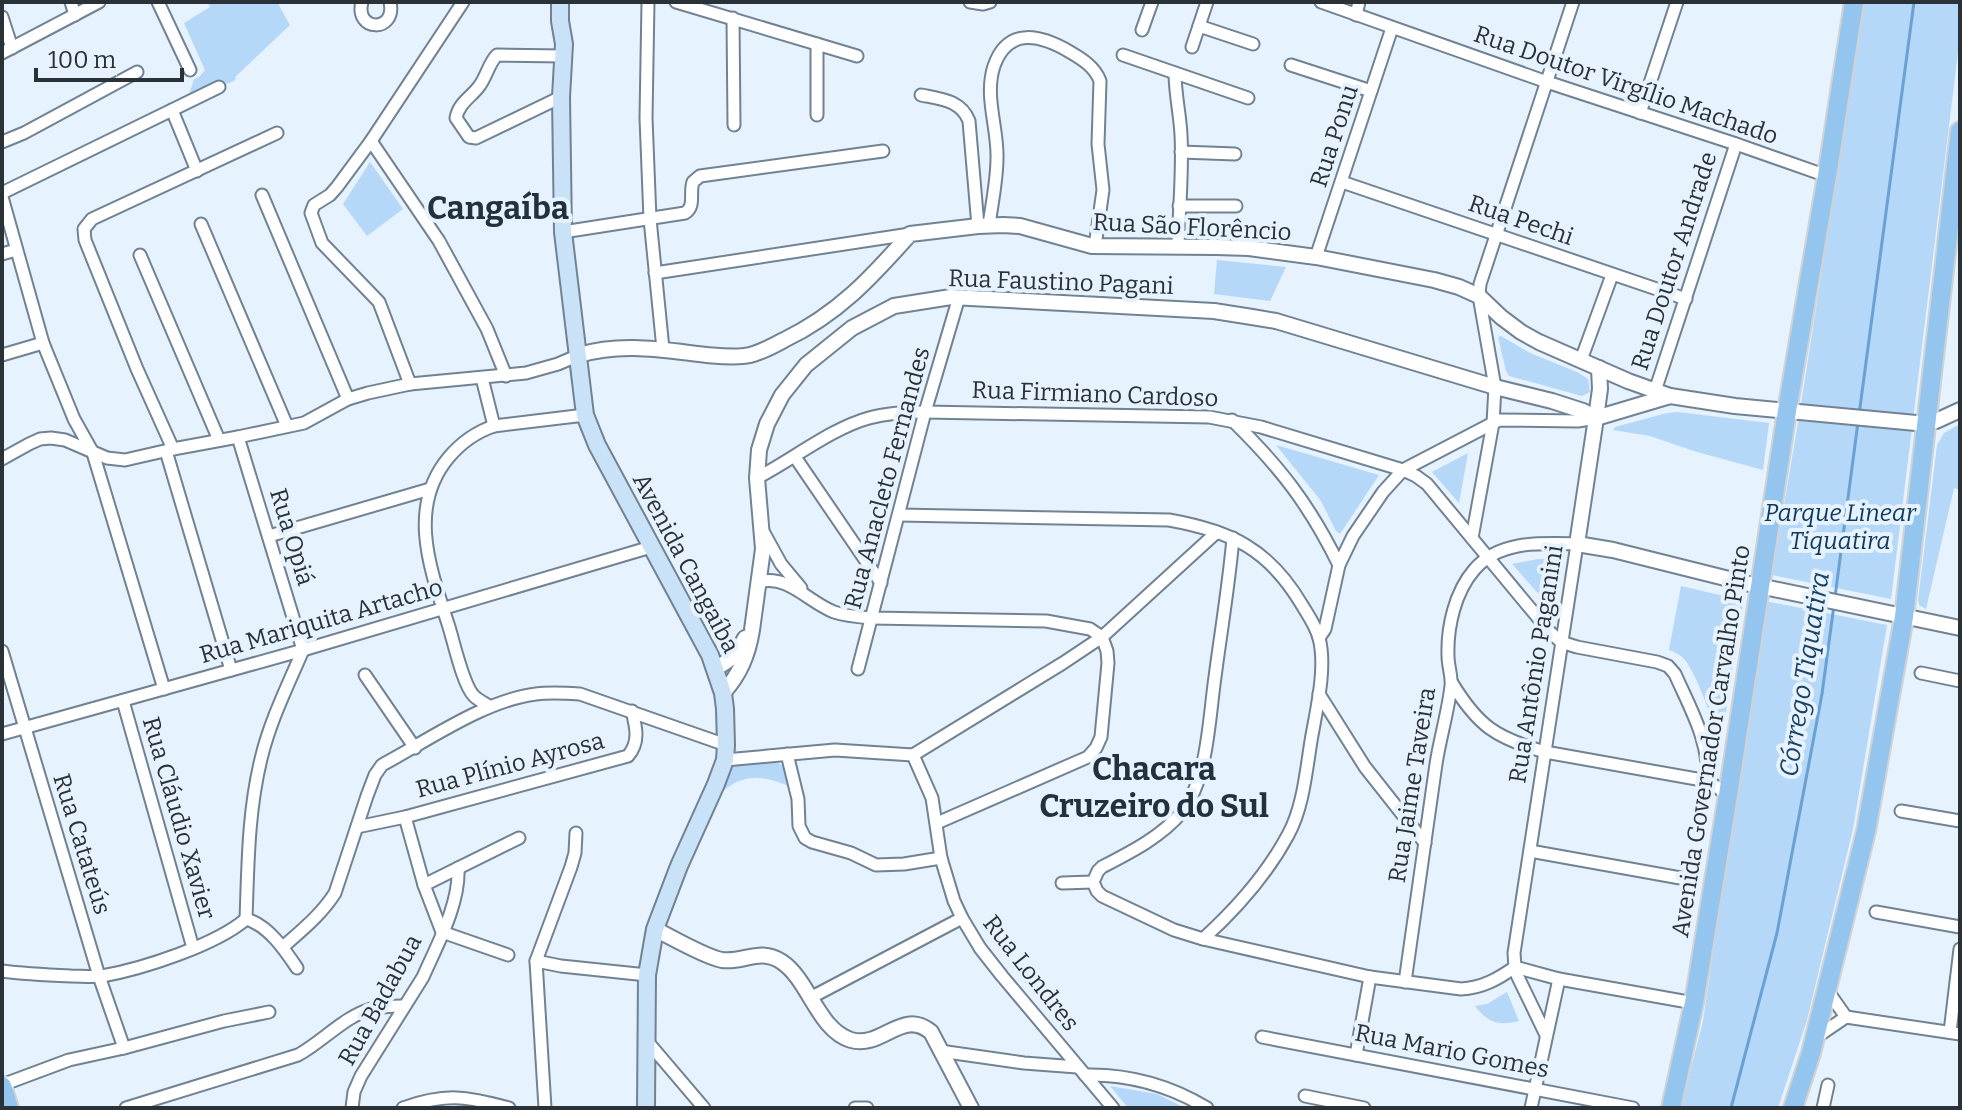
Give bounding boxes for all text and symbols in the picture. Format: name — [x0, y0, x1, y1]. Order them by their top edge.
street label: Rua Doutor Virgílio Machado — [1470, 20, 1782, 150]
scale bar — [36, 32, 182, 82]
text: 100 m — [48, 46, 116, 74]
street label: Rua Ponu — [1304, 81, 1364, 191]
street label: Rua Doutor Andrade — [1625, 148, 1723, 374]
district label: Cangaíba — [427, 189, 569, 227]
street label: Rua Pechi — [1465, 189, 1577, 251]
street label: Rua São Florêncio — [1092, 208, 1292, 246]
street label: Rua Faustino Pagani — [948, 264, 1174, 300]
street label: Rua Anacleto Fernandes — [839, 344, 935, 612]
street label: Rua Firmiano Cardoso — [971, 376, 1219, 412]
street label: Avenida Cangaíba — [627, 468, 745, 658]
street label: Rua Opiá — [264, 485, 320, 589]
park label: Parque Linear Tiquatira — [1764, 499, 1917, 555]
street label: Rua Antônio Paganini — [1503, 543, 1569, 785]
street label: Avenida Governador Carvalho Pinto — [1666, 543, 1756, 939]
water label: Córrego Tiquatira — [1773, 569, 1836, 779]
street label: Rua Mariquita Artacho — [196, 573, 446, 669]
street label: Rua Jaime Taveira — [1383, 685, 1441, 885]
street label: Rua Cláudio Xavier — [137, 714, 221, 923]
street label: Rua Plínio Ayrosa — [413, 726, 607, 804]
district label: Chacara Cruzeiro do Sul — [1039, 750, 1269, 825]
street label: Rua Catateús — [47, 770, 117, 918]
street label: Rua Londres — [977, 910, 1085, 1036]
street label: Rua Badabua — [333, 930, 427, 1070]
street label: Rua Mario Gomes — [1353, 1018, 1551, 1084]

